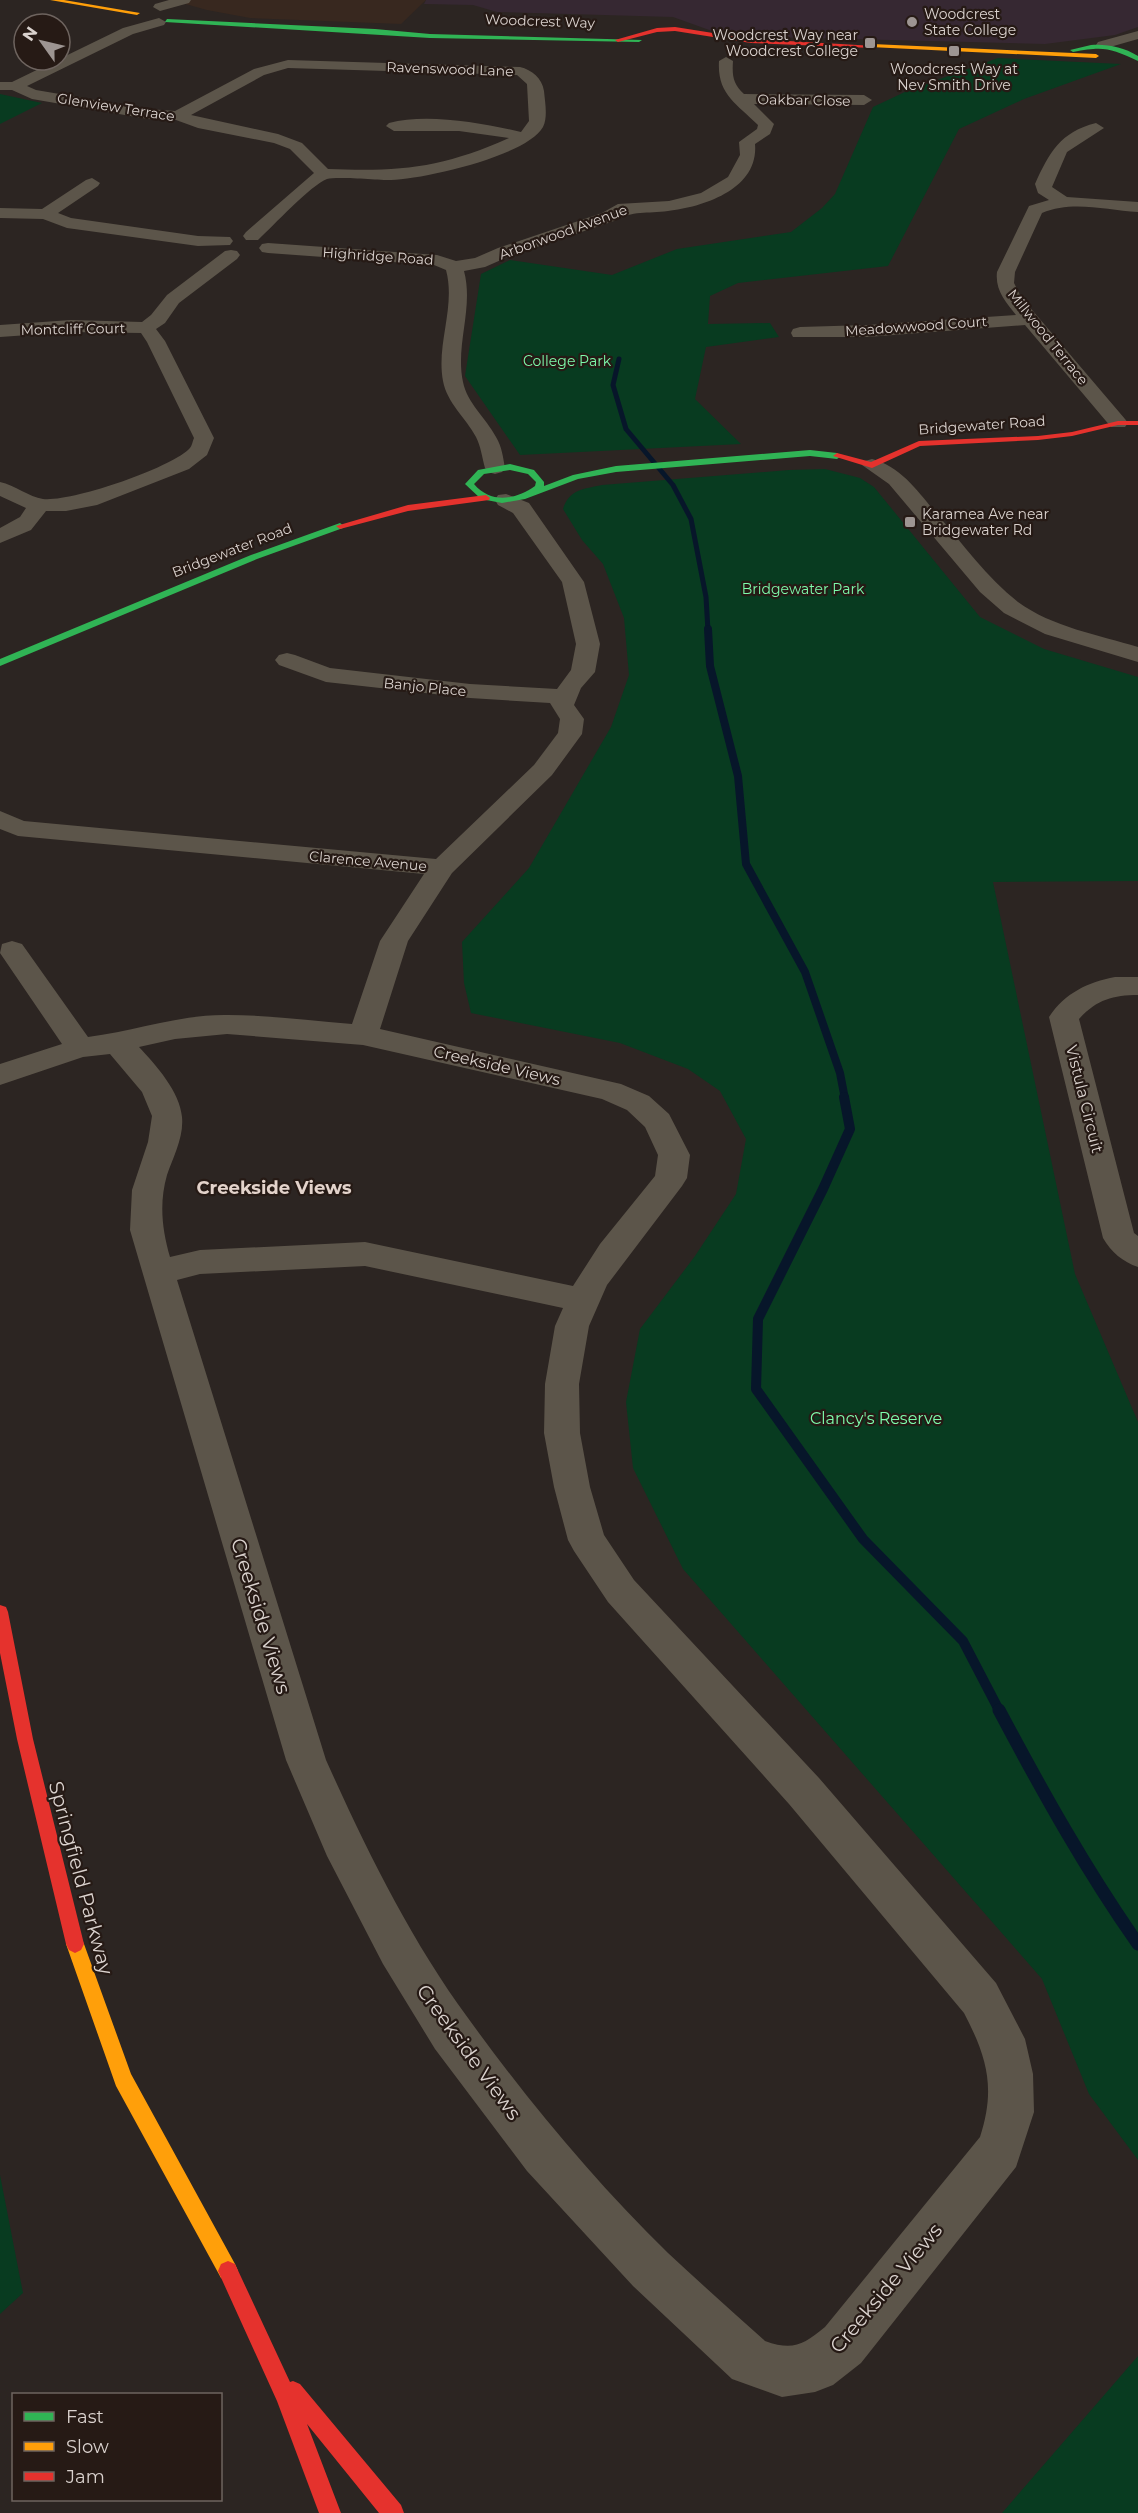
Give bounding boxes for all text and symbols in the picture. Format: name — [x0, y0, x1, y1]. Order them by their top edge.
place label: Woodcrest State College — [924, 5, 1016, 39]
street label: Woodcrest Way — [485, 10, 596, 32]
north arrow — [12, 12, 72, 72]
marker: Woodcrest State College — [905, 15, 919, 29]
text: N — [18, 23, 41, 45]
place label: Woodcrest Way near Woodcrest College — [713, 26, 858, 60]
marker: Woodcrest Way near Woodcrest College — [863, 36, 877, 50]
marker: Woodcrest Way at Nev Smith Drive — [947, 44, 961, 58]
street label: Ravenswood Lane — [386, 58, 514, 80]
place label: Woodcrest Way at Nev Smith Drive — [890, 60, 1018, 94]
street label: Glenview Terrace — [56, 89, 176, 125]
street label: Oakbar Close — [757, 90, 851, 110]
street label: Arborwood Avenue — [496, 200, 630, 264]
street label: Highridge Road — [322, 243, 434, 269]
street label: Millwood Terrace — [1004, 285, 1092, 389]
street label: Meadowwood Court — [844, 312, 988, 340]
street label: Montcliff Court — [20, 319, 126, 339]
park label: College Park — [523, 352, 612, 370]
street label: Bridgewater Road — [918, 412, 1046, 438]
place label: Karamea Ave near Bridgewater Rd — [922, 505, 1049, 539]
marker: Karamea Ave near Bridgewater Rd — [903, 515, 917, 529]
street label: Bridgewater Road — [169, 519, 295, 581]
park label: Bridgewater Park — [742, 580, 865, 598]
street label: Banjo Place — [383, 674, 467, 700]
street label: Clarence Avenue — [308, 847, 428, 875]
street label: Creekside Views — [432, 1042, 562, 1089]
street label: Vistula Circuit — [1062, 1043, 1107, 1155]
district label: Creekside Views — [197, 1177, 352, 1199]
park label: Clancy's Reserve — [810, 1409, 942, 1428]
street label: Creekside Views — [226, 1535, 296, 1697]
street label: Springfield Parkway — [44, 1779, 118, 1978]
street label: Creekside Views — [412, 1979, 526, 2125]
street label: Creekside Views — [825, 2218, 947, 2358]
legend — [12, 2393, 222, 2501]
text: Fast — [66, 2406, 104, 2428]
text: Slow — [66, 2436, 109, 2458]
text: Jam — [65, 2466, 105, 2488]

